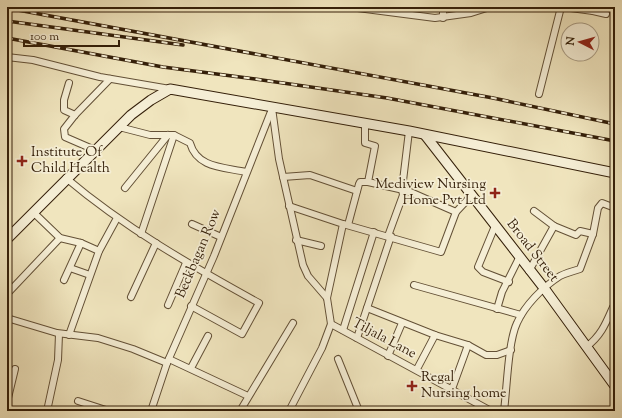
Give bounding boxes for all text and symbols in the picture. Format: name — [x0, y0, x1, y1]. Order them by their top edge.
scale bar — [24, 22, 119, 48]
north arrow — [560, 22, 600, 62]
text: 100 m — [30, 28, 59, 46]
text: N — [563, 36, 579, 47]
place label: Institute Of Child Health — [31, 143, 110, 179]
marker: Institute Of Child Health — [16, 155, 28, 167]
place label: Mediview Nursing Home Pvt Ltd — [375, 175, 486, 211]
marker: Mediview Nursing Home Pvt Ltd — [489, 187, 501, 199]
street label: Beckbagan Row — [171, 206, 227, 302]
street label: Broad Street — [501, 215, 563, 287]
street label: Tiljala Lane — [348, 314, 420, 364]
place label: Regal Nursing home — [421, 368, 507, 404]
marker: Regal Nursing home — [406, 380, 418, 392]

